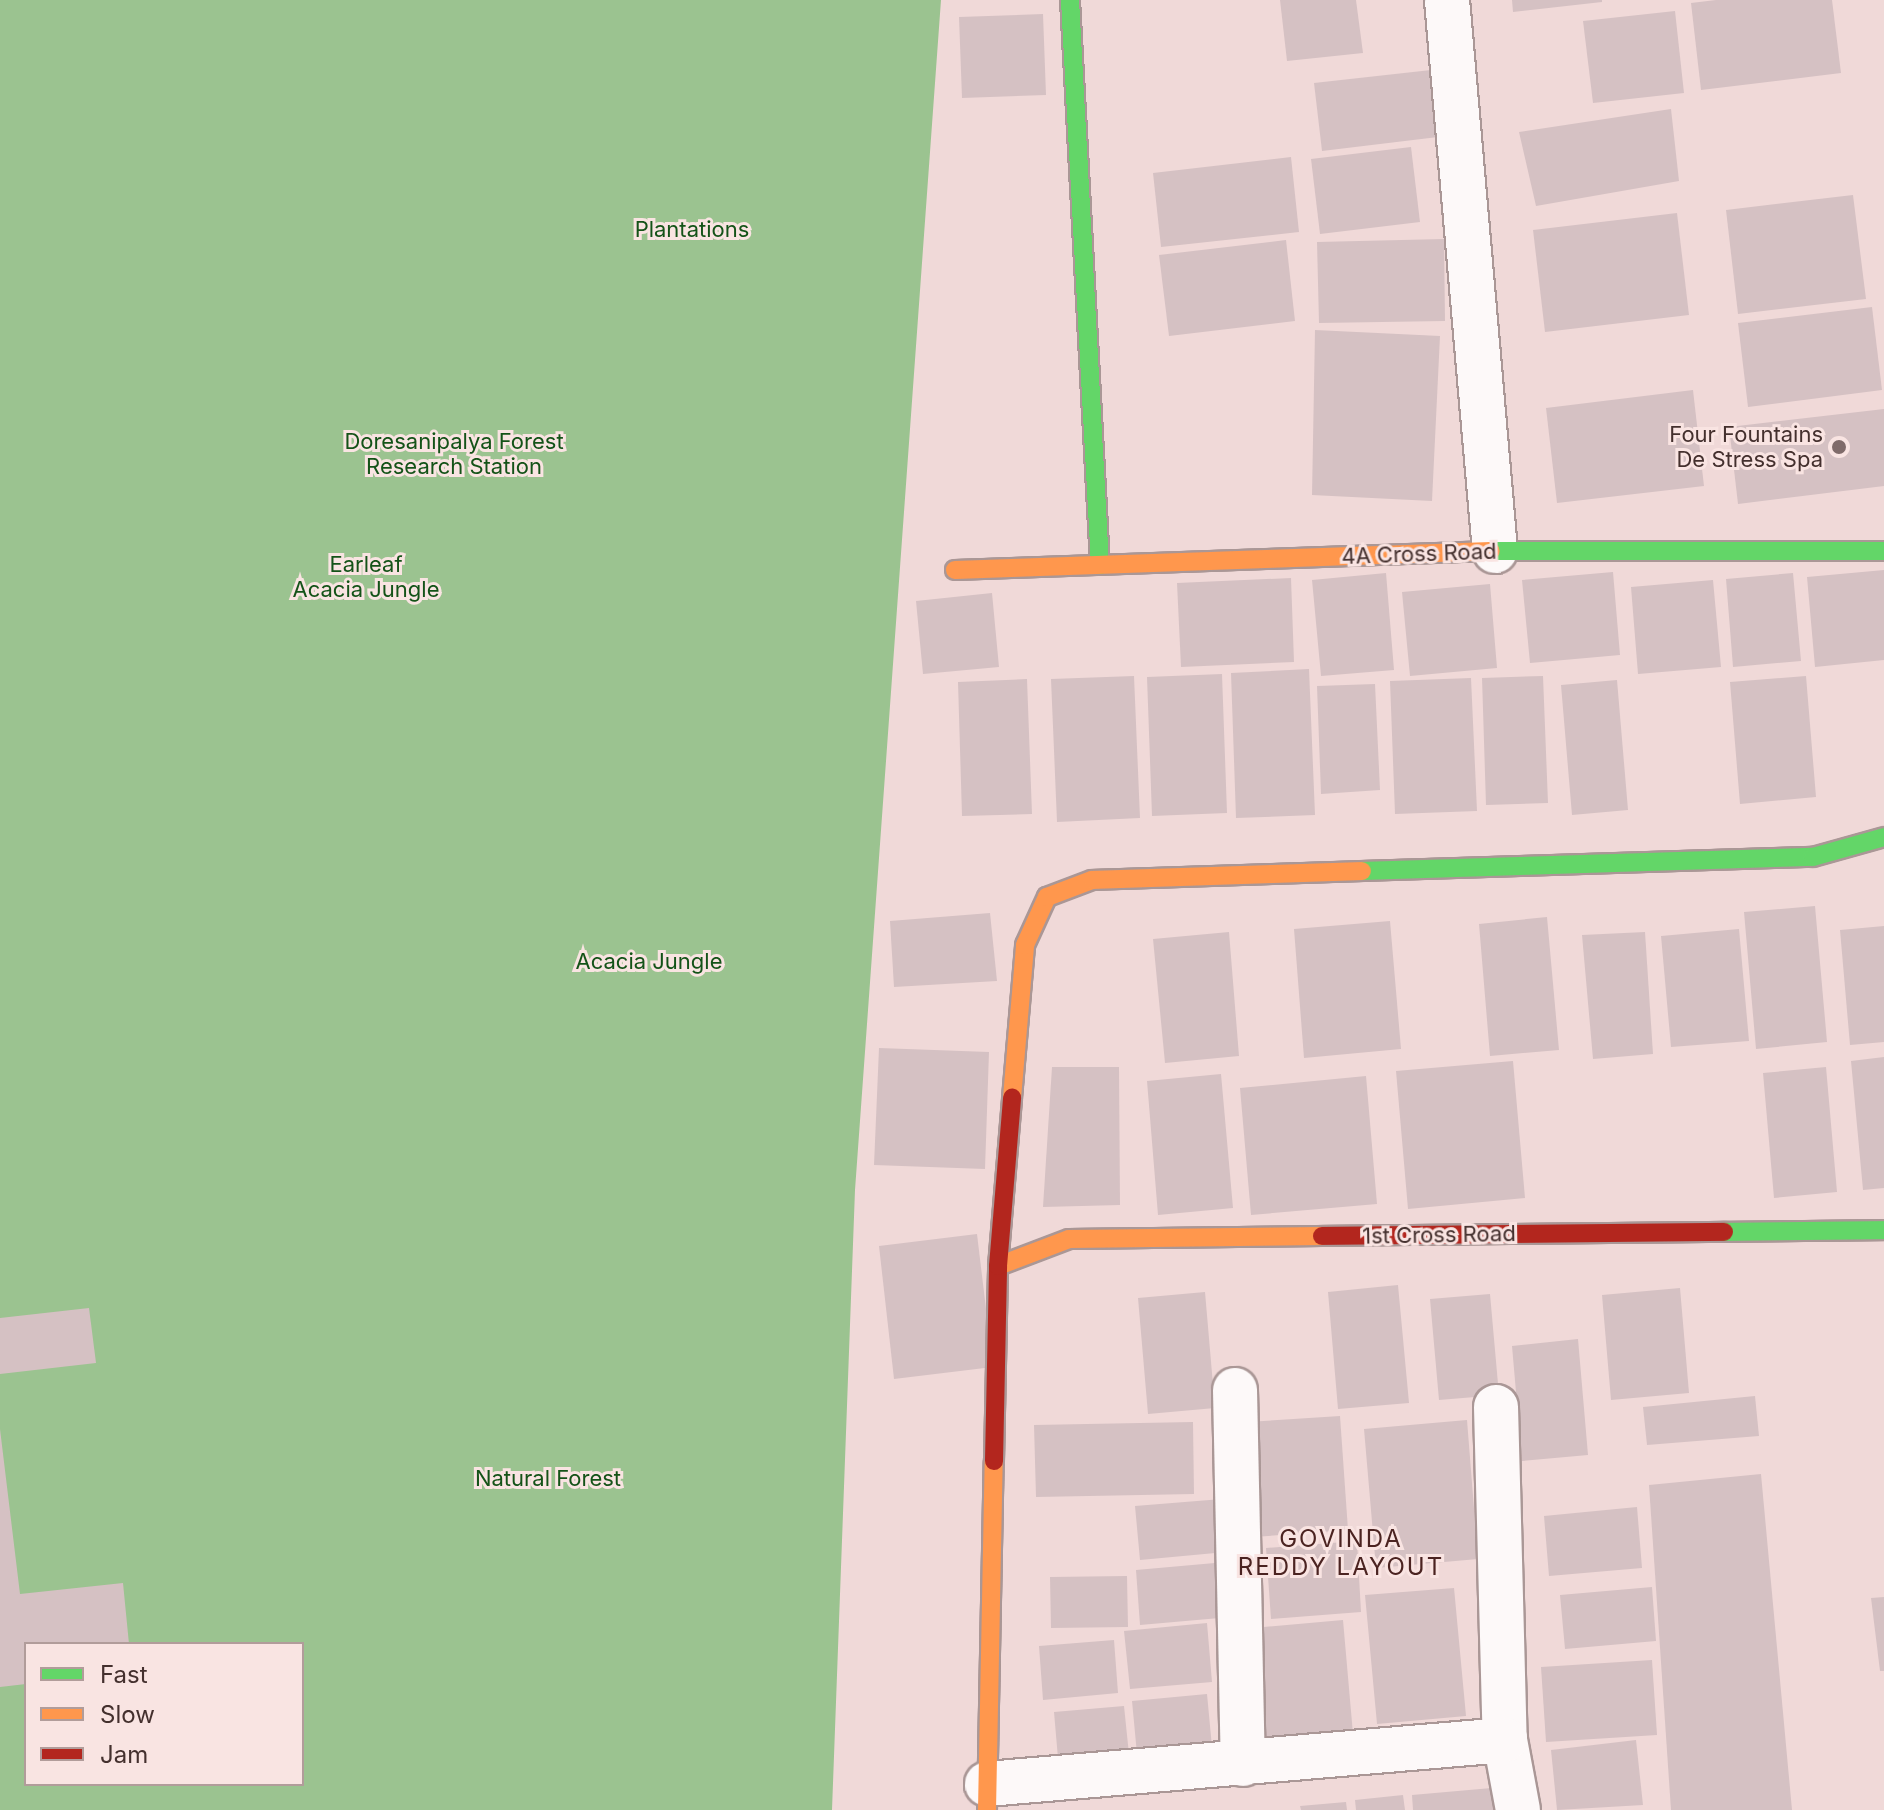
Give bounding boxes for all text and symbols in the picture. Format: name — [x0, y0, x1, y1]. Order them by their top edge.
park label: Plantations — [635, 217, 749, 243]
place label: Four Fountains De Stress Spa — [1669, 421, 1823, 472]
park label: Doresanipalya Forest Research Station — [344, 428, 564, 480]
marker: Four Fountains De Stress Spa — [1830, 438, 1848, 456]
street label: 4A Cross Road — [1341, 538, 1497, 570]
park label: Earleaf Acacia Jungle — [293, 551, 439, 602]
park label: Acacia Jungle — [576, 949, 722, 975]
street label: 1st Cross Road — [1362, 1220, 1516, 1250]
park label: Natural Forest — [475, 1466, 621, 1492]
district label: GOVINDA REDDY LAYOUT — [1238, 1525, 1444, 1581]
legend — [24, 1642, 304, 1786]
text: Fast — [100, 1660, 148, 1689]
text: Slow — [100, 1700, 155, 1729]
text: Jam — [100, 1740, 148, 1769]

